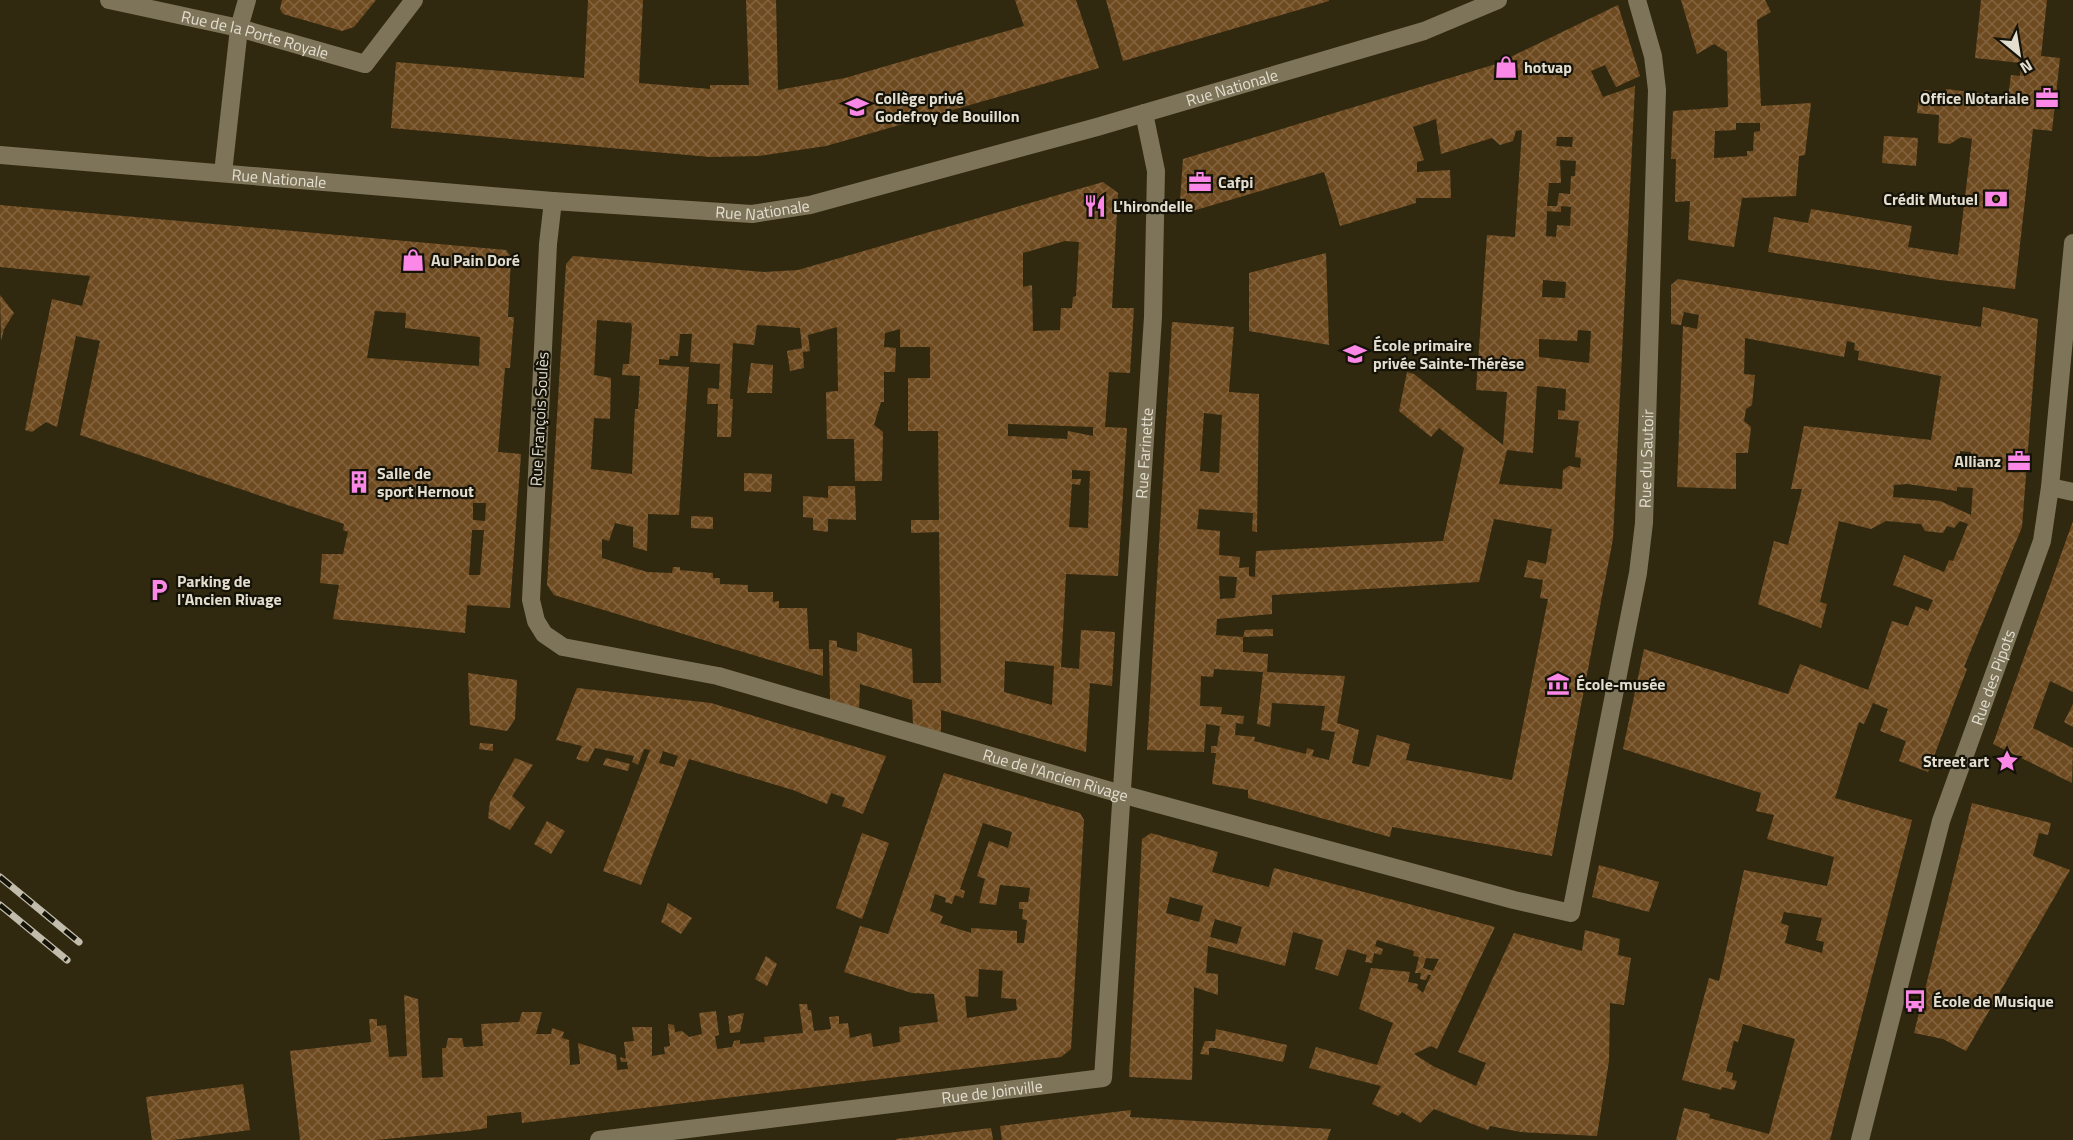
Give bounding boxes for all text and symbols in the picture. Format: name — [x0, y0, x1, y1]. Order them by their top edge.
street label: Rue de la Porte Royale — [179, 4, 331, 65]
north arrow — [1989, 24, 2049, 84]
shop icon: hotvap — [1493, 54, 1519, 80]
text: N — [2016, 54, 2037, 80]
place label: hotvap — [1524, 55, 1572, 79]
street label: Rue Nationale — [1183, 63, 1281, 112]
office icon: Office Notariale — [2034, 85, 2060, 111]
place label: Collège privé Godefroy de Bouillon — [875, 86, 1019, 128]
place label: Office Notariale — [1920, 86, 2029, 110]
school or university icon: Collège privé Godefroy de Bouillon — [844, 94, 870, 120]
street label: Rue Nationale — [231, 162, 327, 194]
office icon: Cafpi — [1187, 169, 1213, 195]
place label: Cafpi — [1218, 170, 1253, 194]
bank icon: Crédit Mutuel — [1983, 186, 2009, 212]
place label: Crédit Mutuel — [1883, 187, 1978, 211]
street label: Rue Nationale — [715, 193, 811, 226]
restaurant icon: L'hirondelle — [1082, 193, 1108, 219]
place label: L'hirondelle — [1113, 194, 1193, 218]
shop icon: Au Pain Doré — [400, 247, 426, 273]
place label: Au Pain Doré — [431, 248, 520, 272]
place label: École primaire privée Sainte-Thérèse — [1373, 333, 1524, 375]
school or university icon: École primaire privée Sainte-Thérèse — [1342, 341, 1368, 367]
street label: Rue François Soulès — [523, 351, 555, 487]
street label: Rue Farinette — [1129, 407, 1159, 499]
street label: Rue du Sautoir — [1632, 408, 1659, 508]
office icon: Allianz — [2006, 448, 2032, 474]
place label: Allianz — [1954, 449, 2001, 473]
place label: Salle de sport Hernout — [377, 461, 474, 503]
building icon: Salle de sport Hernout — [346, 469, 372, 495]
place label: Parking de l'Ancien Rivage — [177, 569, 282, 611]
parking icon: Parking de l'Ancien Rivage — [146, 577, 172, 603]
street label: Rue des Pipots — [1965, 626, 2021, 728]
museum icon: École-musée — [1545, 671, 1571, 697]
place label: École-musée — [1576, 672, 1666, 696]
street label: Rue de l'Ancien Rivage — [980, 742, 1131, 807]
place icon: Street art — [1994, 748, 2020, 774]
place label: Street art — [1923, 749, 1989, 773]
bus stop icon: École de Musique — [1902, 988, 1928, 1014]
place label: École de Musique — [1933, 989, 2054, 1013]
street label: Rue de Joinville — [940, 1074, 1044, 1110]

